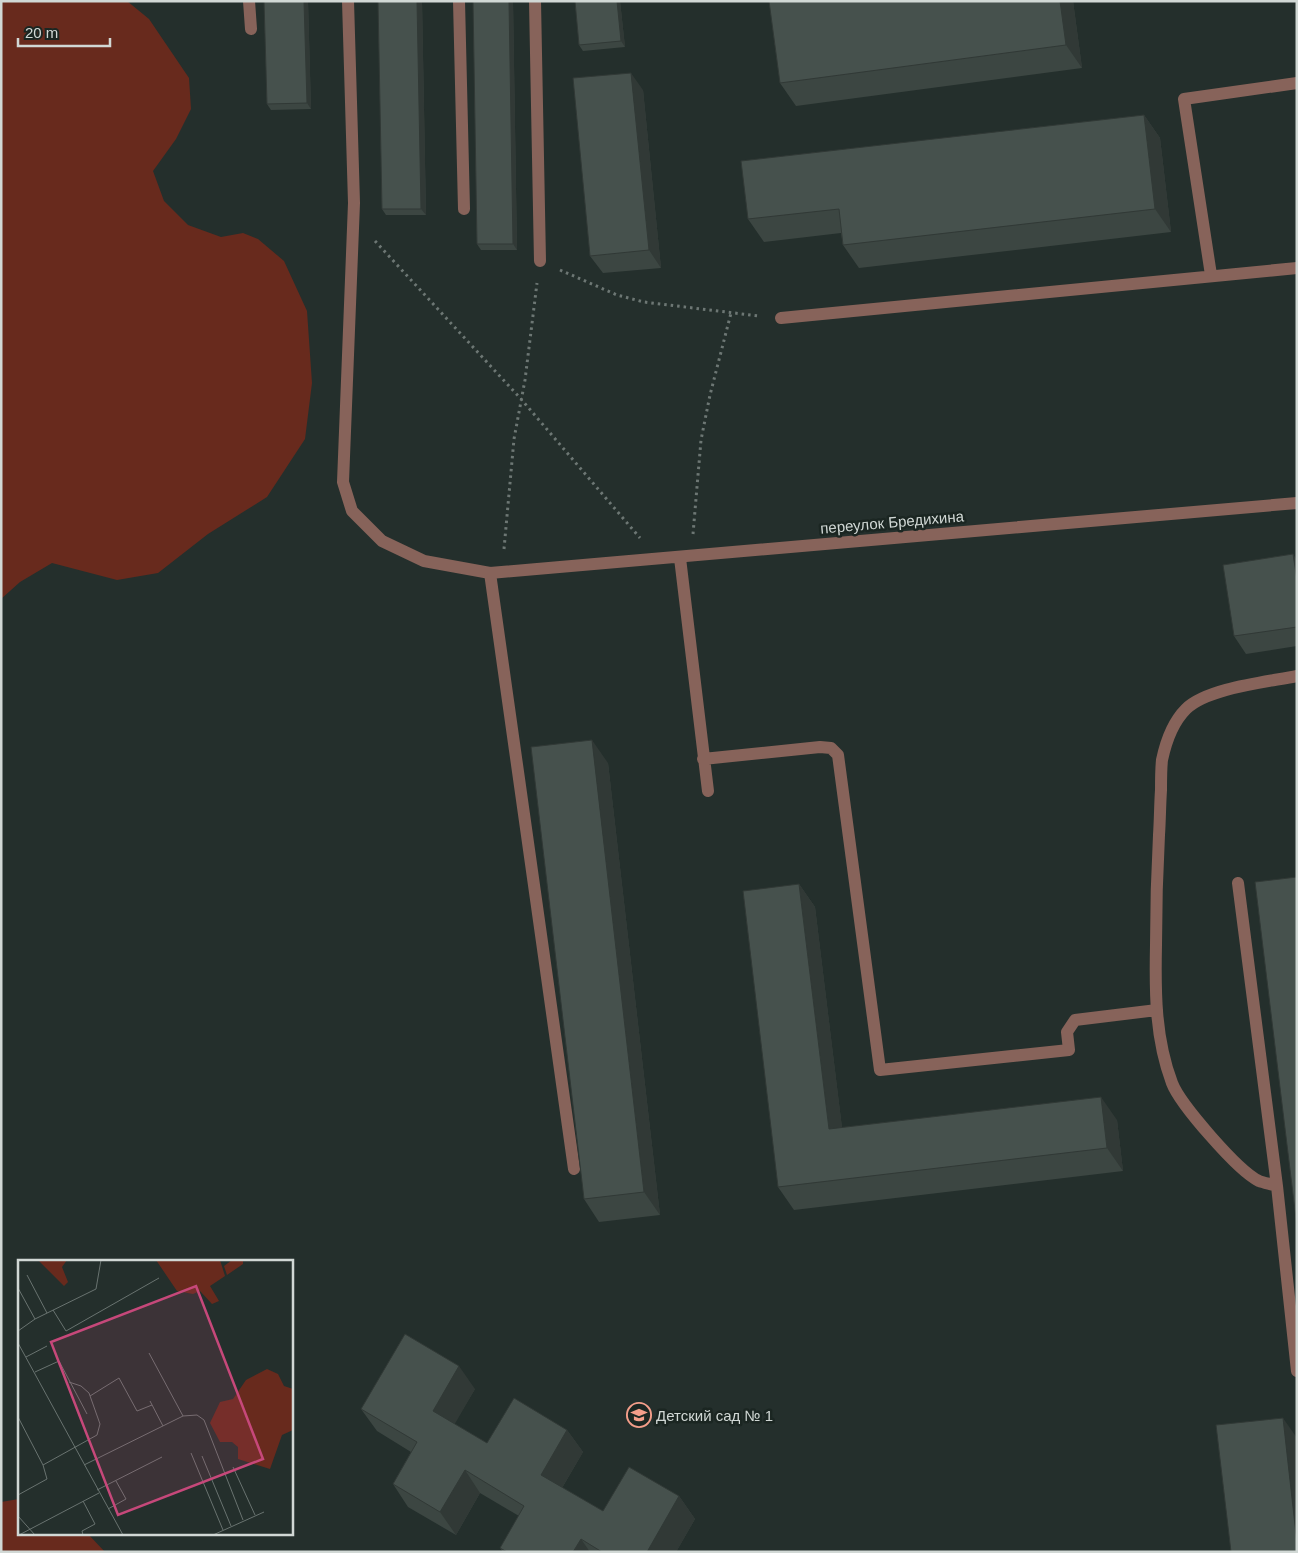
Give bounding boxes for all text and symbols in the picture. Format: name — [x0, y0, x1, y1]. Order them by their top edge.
scale bar — [18, 15, 110, 47]
text: 20 m — [25, 24, 58, 41]
street label: переулок Бредихина — [820, 507, 965, 537]
inset map — [18, 1260, 292, 1536]
school or university icon: Детский сад № 1 — [626, 1402, 652, 1428]
place label: Детский сад № 1 — [656, 1407, 773, 1424]

